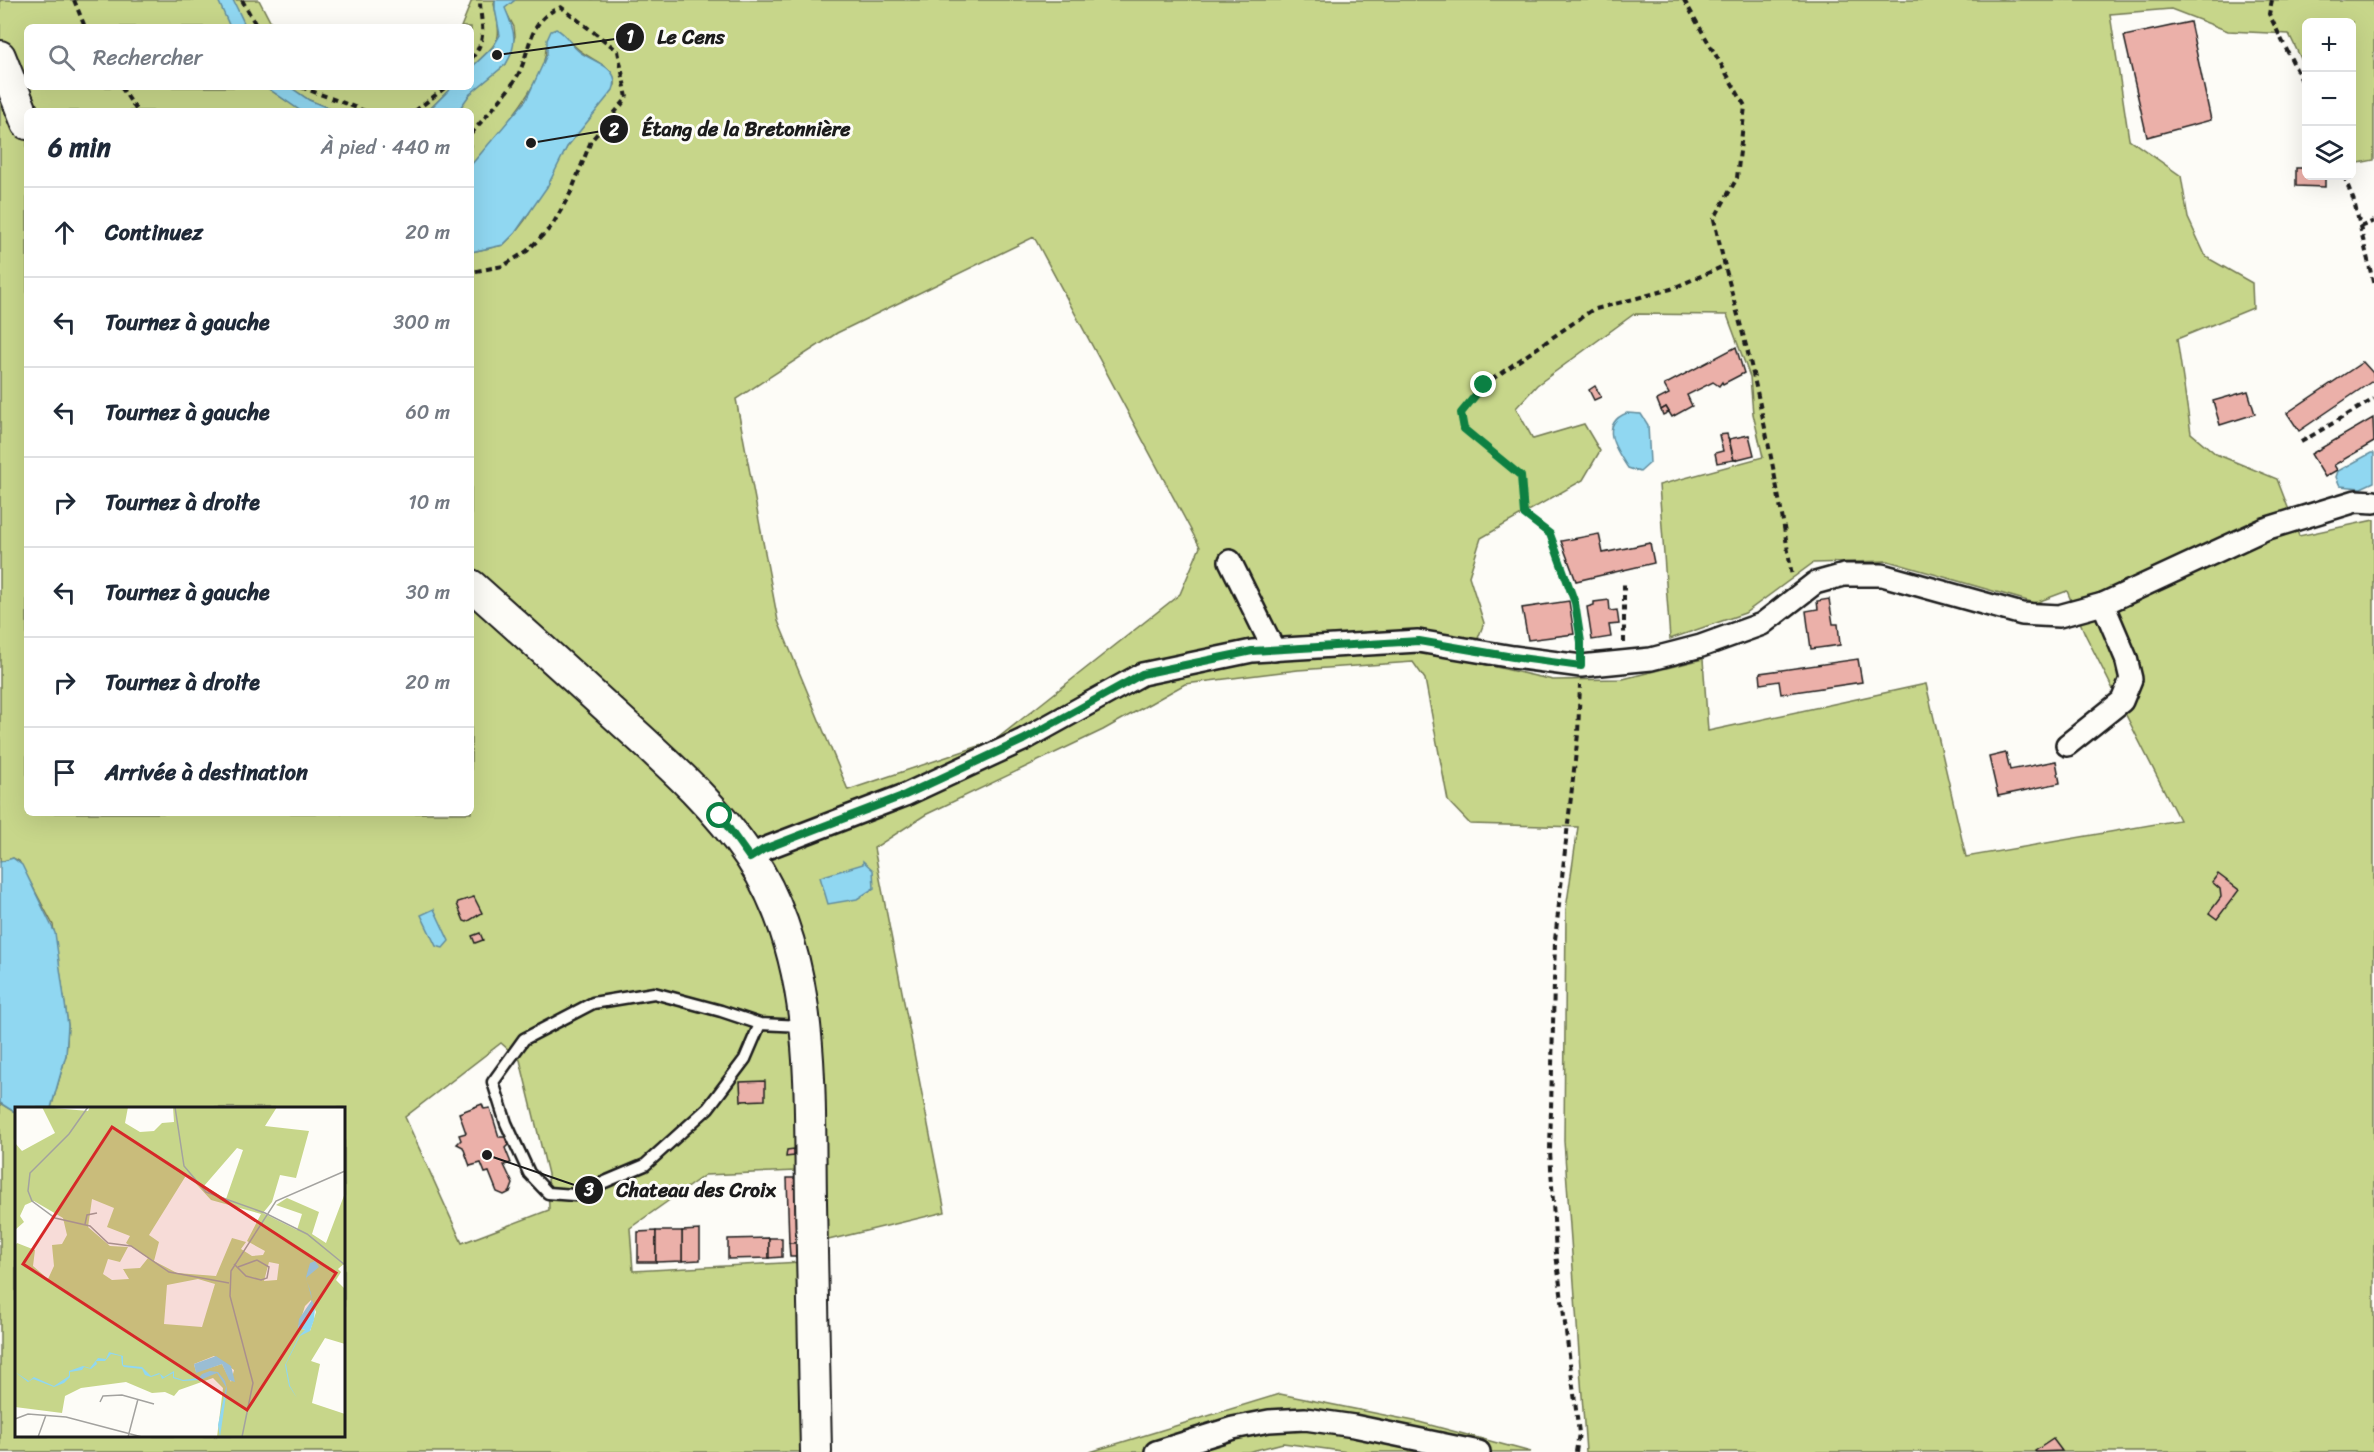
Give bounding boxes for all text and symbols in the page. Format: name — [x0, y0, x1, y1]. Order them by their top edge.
callout: Le Cens — [615, 18, 737, 56]
map controls — [2302, 18, 2356, 180]
button: + — [2302, 18, 2356, 72]
text: Le Cens — [657, 20, 726, 55]
text: 1 — [626, 21, 634, 53]
search box — [24, 24, 474, 90]
text: Rechercher — [93, 38, 203, 77]
icon: search — [45, 41, 78, 74]
button: − — [2302, 72, 2356, 126]
callout: Étang de la Bretonnière — [599, 110, 862, 148]
text: Étang de la Bretonnière — [642, 112, 851, 147]
text: 2 — [608, 114, 620, 146]
text: 6 min — [48, 124, 111, 170]
button: layers — [2302, 126, 2356, 180]
text: À pied · 440 m — [321, 130, 450, 165]
text: Continuez — [105, 213, 203, 252]
text: 20 m — [405, 215, 450, 250]
icon: ahead — [48, 216, 81, 249]
text: Tournez à gauche — [105, 303, 270, 342]
text: 300 m — [393, 305, 450, 340]
icon: left — [48, 306, 81, 339]
route end — [1470, 371, 1496, 397]
text: Tournez à gauche — [105, 393, 270, 432]
text: 60 m — [405, 395, 450, 430]
icon: left — [48, 396, 81, 429]
text: Tournez à droite — [105, 483, 260, 522]
text: 10 m — [408, 485, 450, 520]
icon: right — [48, 486, 81, 519]
text: Tournez à gauche — [105, 573, 270, 612]
text: 30 m — [406, 575, 450, 610]
icon: left — [48, 576, 81, 609]
text: Tournez à droite — [105, 663, 260, 702]
text: 20 m — [405, 665, 450, 700]
icon: right — [48, 666, 81, 699]
text: Arrivée à destination — [105, 753, 308, 792]
icon: arrive — [48, 756, 81, 789]
route start — [706, 802, 732, 828]
inset map — [15, 1107, 345, 1437]
callout: Chateau des Croix — [574, 1171, 788, 1209]
text: Chateau des Croix — [615, 1173, 777, 1208]
text: 3 — [583, 1174, 594, 1206]

